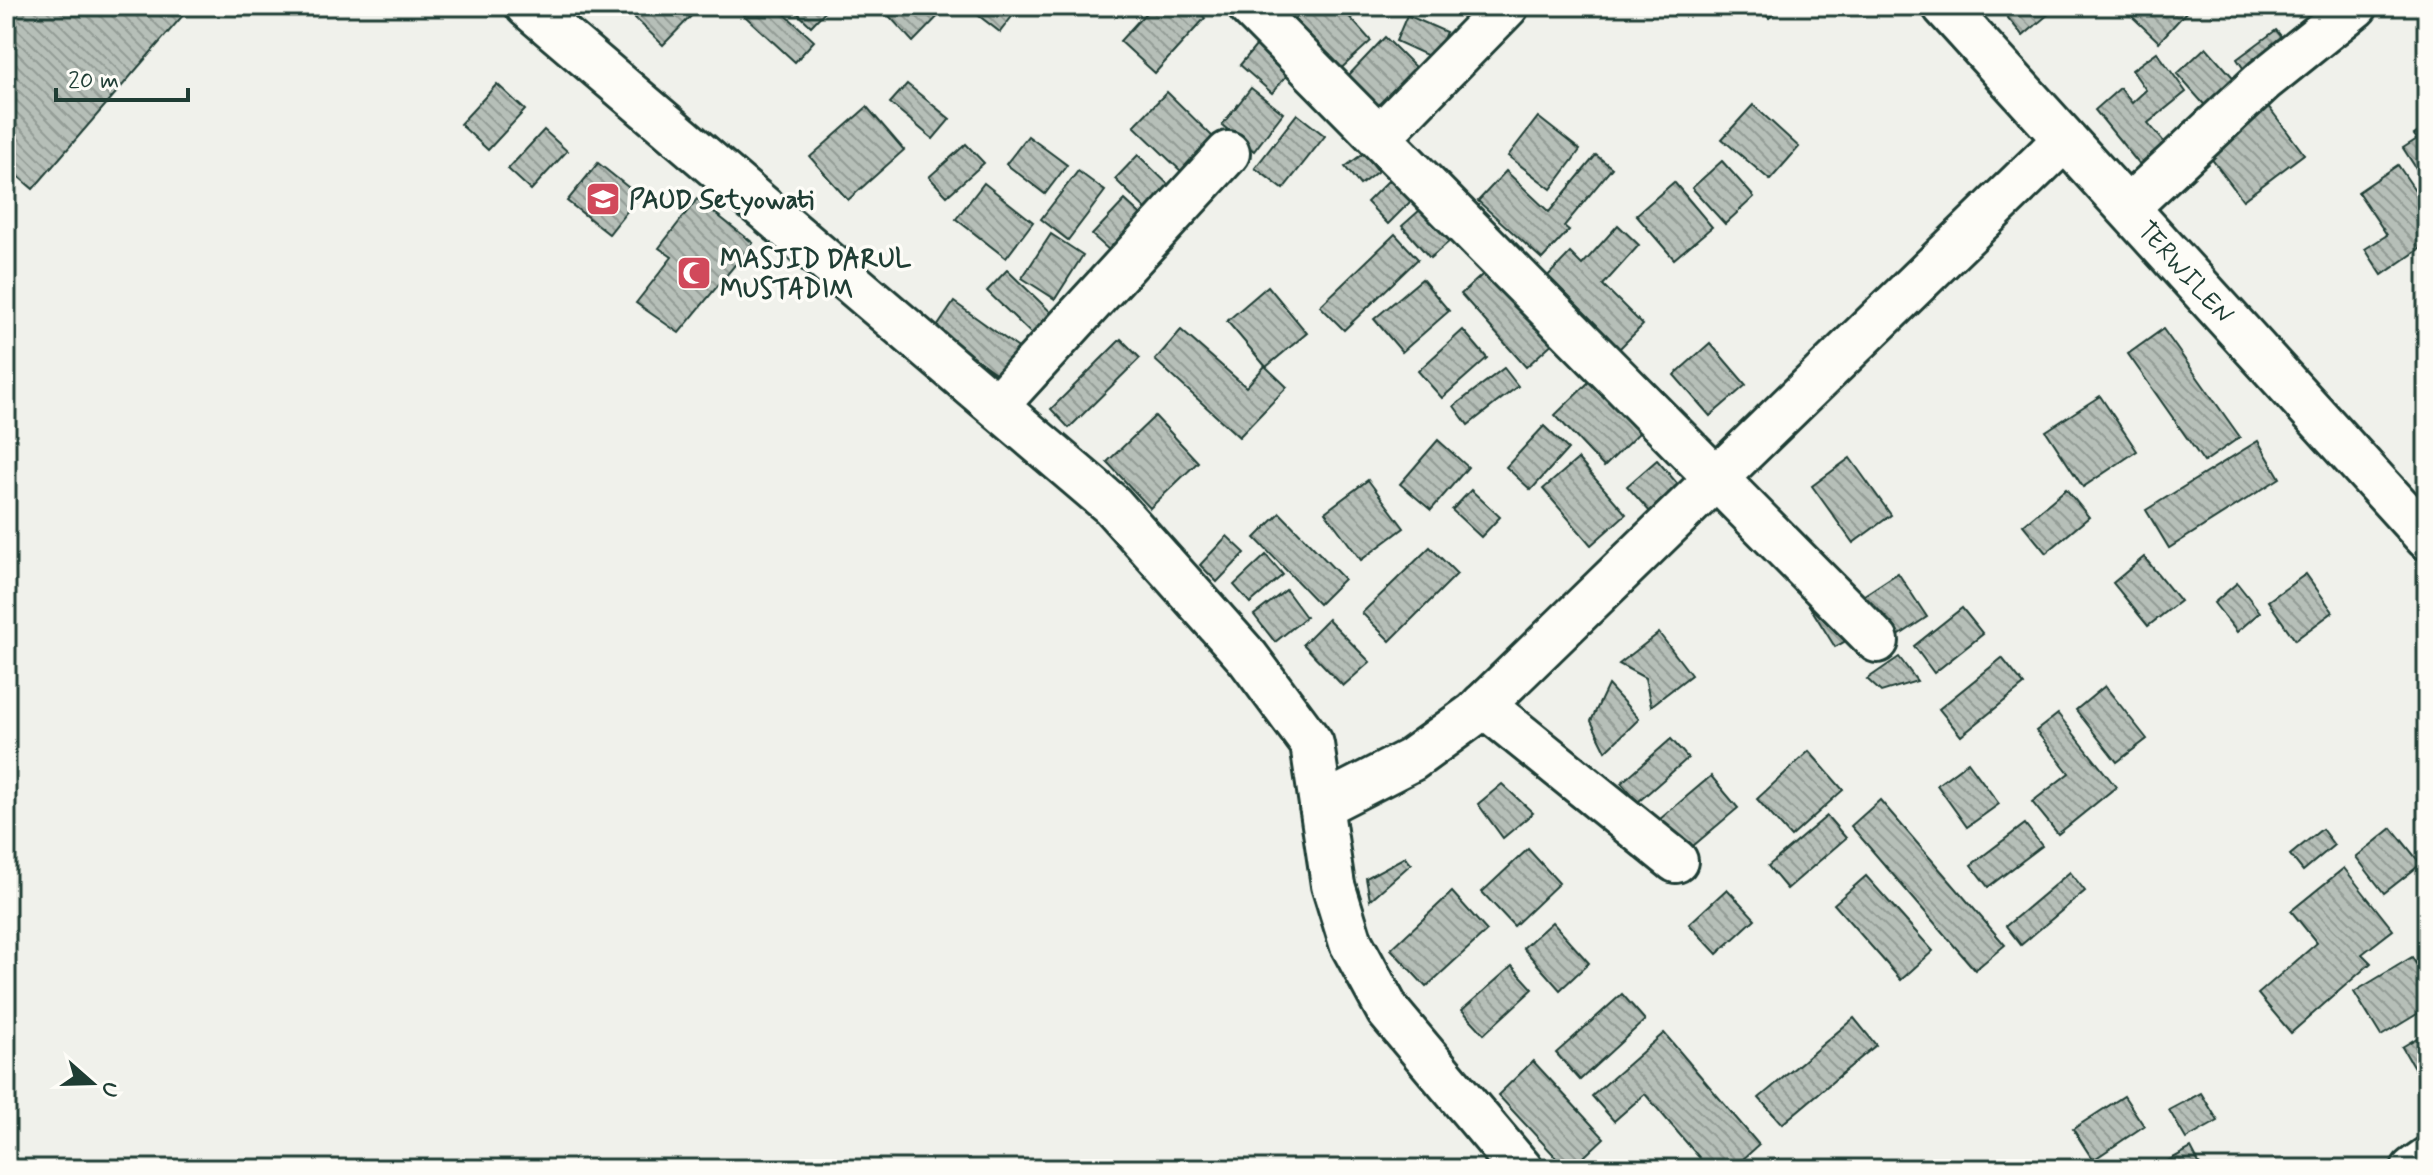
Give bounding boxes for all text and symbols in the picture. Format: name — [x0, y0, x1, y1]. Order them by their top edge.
scale bar — [56, 52, 188, 102]
text: 20 m — [68, 66, 119, 97]
school or university icon: PAUD Setyowati — [584, 180, 622, 218]
place label: PAUD Setyowati — [629, 184, 814, 218]
street label: TERWILEN — [2129, 214, 2240, 332]
place label: MASJID DARUL MUSTADIM — [720, 243, 912, 307]
mosque icon: MASJID DARUL MUSTADIM — [675, 254, 713, 292]
north arrow — [52, 1043, 132, 1123]
text: U — [93, 1078, 125, 1101]

